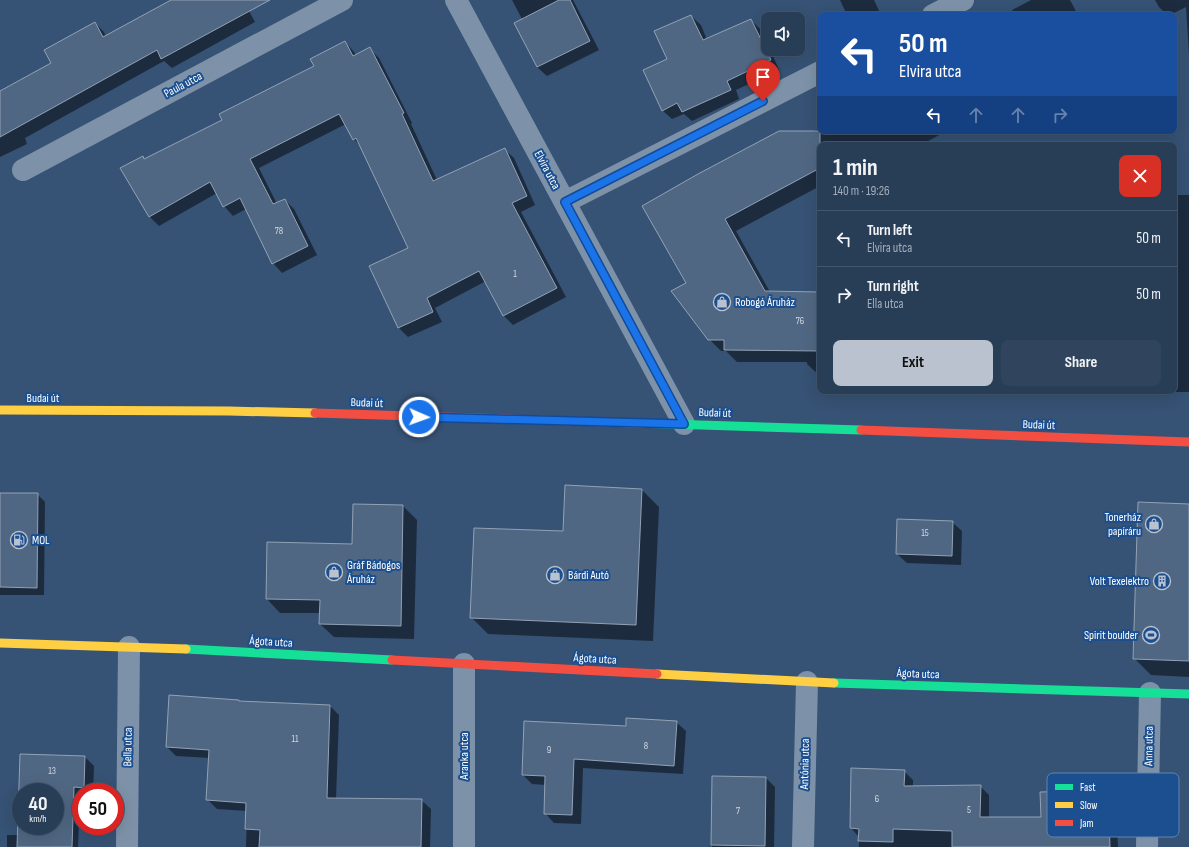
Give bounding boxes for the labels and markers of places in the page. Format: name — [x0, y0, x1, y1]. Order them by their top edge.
pin — [746, 60, 780, 101]
shop icon: Robogó Áruház — [712, 292, 732, 312]
place label: Robogó Áruház — [735, 295, 796, 310]
place label: Tonerház papíráru — [1104, 510, 1142, 539]
shop icon: Tonerház papíráru — [1144, 514, 1164, 534]
fuel station icon: MOL — [9, 530, 29, 550]
place label: MOL — [32, 533, 50, 548]
place label: Gráf Bádogos Áruház — [346, 558, 400, 587]
shop icon: Gráf Bádogos Áruház — [324, 562, 344, 582]
shop icon: Bárdi Autó — [545, 565, 565, 585]
place label: Bárdi Autó — [568, 568, 609, 583]
building icon: Volt Texelektro — [1152, 571, 1172, 591]
place label: Volt Texelektro — [1090, 574, 1149, 589]
sports icon: Spirit boulder — [1141, 625, 1161, 645]
place label: Spirit boulder — [1084, 628, 1139, 643]

